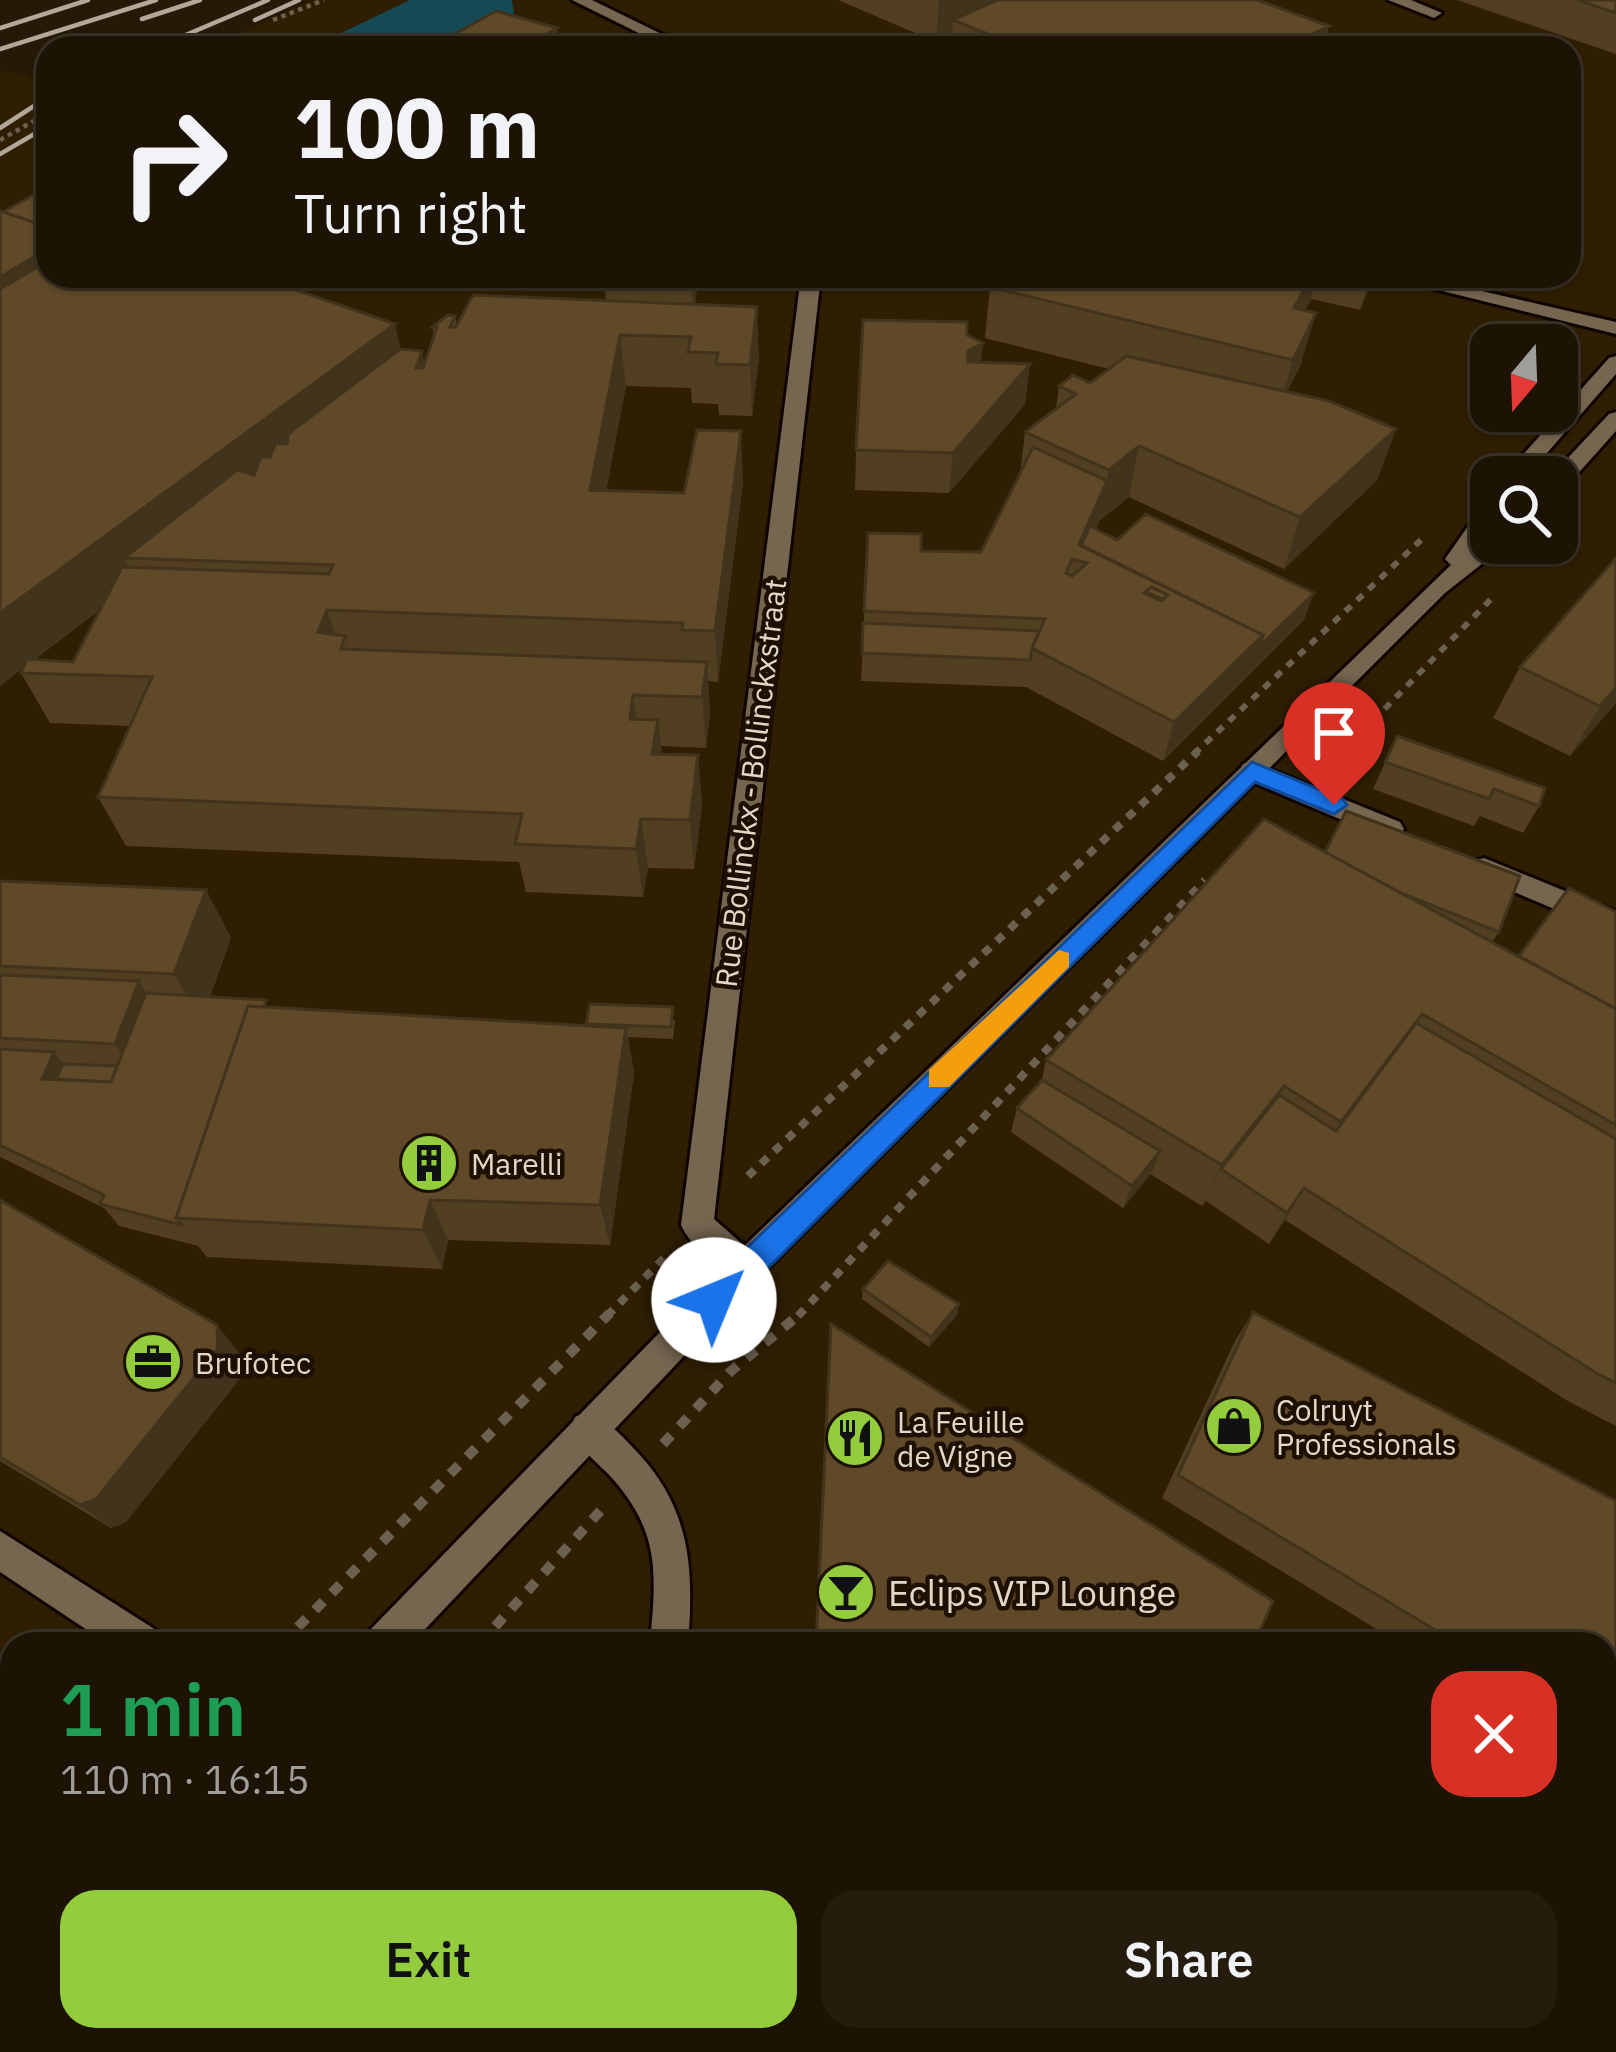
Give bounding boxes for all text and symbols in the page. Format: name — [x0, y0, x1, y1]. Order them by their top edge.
text: 100 m — [294, 72, 540, 181]
icon: right — [96, 84, 252, 240]
text: Turn right — [294, 178, 528, 248]
north arrow — [1470, 324, 1578, 432]
map controls — [1470, 324, 1578, 564]
button: search — [1470, 456, 1578, 564]
street label: Rue Bollinckx - Bollinckxstraat — [706, 577, 794, 989]
pin — [1283, 682, 1385, 805]
icon: arrive — [1301, 700, 1367, 766]
building icon: Marelli — [398, 1132, 460, 1194]
place label: Marelli — [471, 1144, 562, 1183]
position arrow — [651, 1237, 777, 1363]
office icon: Brufotec — [122, 1331, 184, 1393]
place label: Brufotec — [195, 1343, 311, 1382]
place label: Colruyt Professionals — [1276, 1390, 1457, 1463]
shop icon: Colruyt Professionals — [1203, 1395, 1265, 1457]
place label: La Feuille de Vigne — [897, 1402, 1025, 1475]
restaurant icon: La Feuille de Vigne — [824, 1407, 886, 1469]
bar icon: Eclips VIP Lounge — [815, 1561, 877, 1623]
place label: Eclips VIP Lounge — [888, 1569, 1176, 1616]
text: 1 min — [60, 1662, 246, 1756]
button: close — [1431, 1671, 1557, 1797]
text: 110 m · 16:15 — [60, 1754, 310, 1805]
button: Exit — [60, 1890, 797, 2028]
button: Share — [821, 1890, 1557, 2028]

